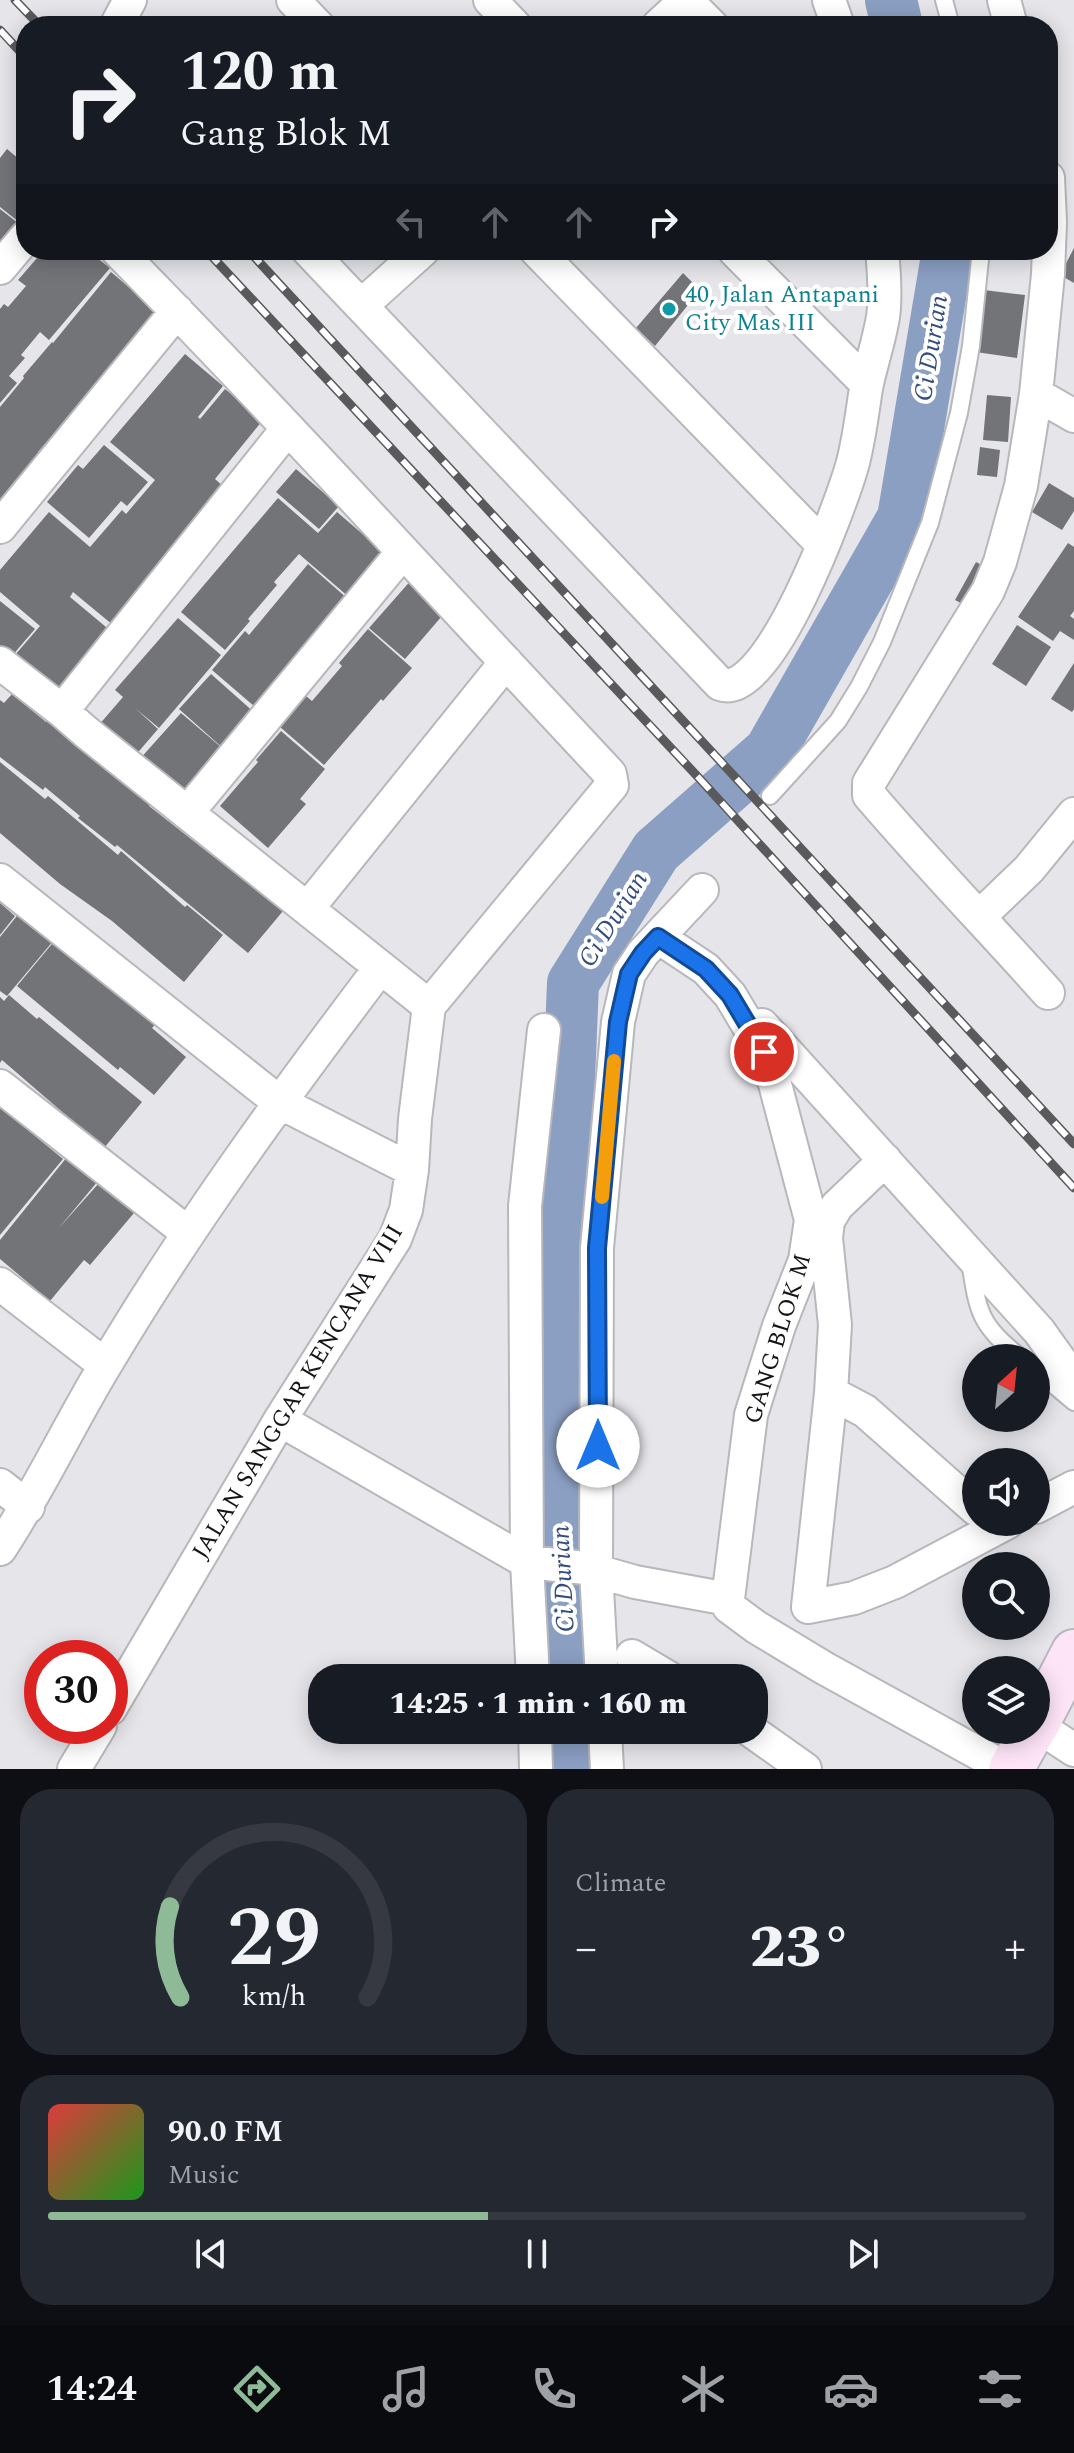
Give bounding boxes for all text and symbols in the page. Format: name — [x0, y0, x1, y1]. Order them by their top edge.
text: 120 m — [180, 30, 339, 115]
icon: right — [48, 48, 152, 152]
text: Gang Blok M — [180, 107, 392, 162]
icon: left — [389, 200, 433, 244]
icon: ahead — [473, 200, 517, 244]
icon: ahead — [557, 200, 601, 244]
icon: right — [641, 200, 685, 244]
place label: 40, Jalan Antapani City Mas III — [685, 277, 879, 341]
water label: Ci Durian — [903, 292, 959, 404]
marker: 40, Jalan Antapani City Mas III — [660, 300, 678, 318]
water label: Ci Durian — [568, 863, 658, 975]
pin — [730, 1018, 798, 1086]
icon: arrive — [742, 1030, 786, 1074]
street label: JALAN SANGGAR KENCANA VIII — [183, 1218, 413, 1566]
street label: GANG BLOK M — [735, 1250, 821, 1428]
north arrow — [962, 1344, 1050, 1432]
map controls — [962, 1344, 1050, 1744]
position arrow — [556, 1404, 640, 1488]
button: sound — [962, 1448, 1050, 1536]
water label: Ci Durian — [540, 1524, 586, 1634]
button: search — [962, 1552, 1050, 1640]
speed limit sign: 30 — [24, 1640, 128, 1744]
button: layers — [962, 1656, 1050, 1744]
text: 14:25 · 1 min · 160 m — [389, 1681, 687, 1727]
text: Climate — [575, 1863, 666, 1903]
text: 29 — [227, 1876, 320, 2003]
text: 23° — [750, 1902, 852, 1994]
text: − — [575, 1915, 597, 1982]
text: + — [1004, 1915, 1026, 1982]
text: km/h — [241, 1975, 306, 2018]
text: 90.0 FM — [168, 2109, 283, 2155]
text: Music — [168, 2155, 239, 2195]
icon: previous — [189, 2232, 233, 2276]
icon: pause — [515, 2232, 559, 2276]
icon: next — [841, 2232, 885, 2276]
icon: directions — [229, 2361, 285, 2417]
icon: music — [378, 2361, 434, 2417]
icon: phone — [526, 2361, 582, 2417]
icon: climate — [675, 2361, 731, 2417]
icon: car — [823, 2361, 879, 2417]
icon: filters — [972, 2361, 1028, 2417]
text: 14:24 — [46, 2362, 137, 2417]

